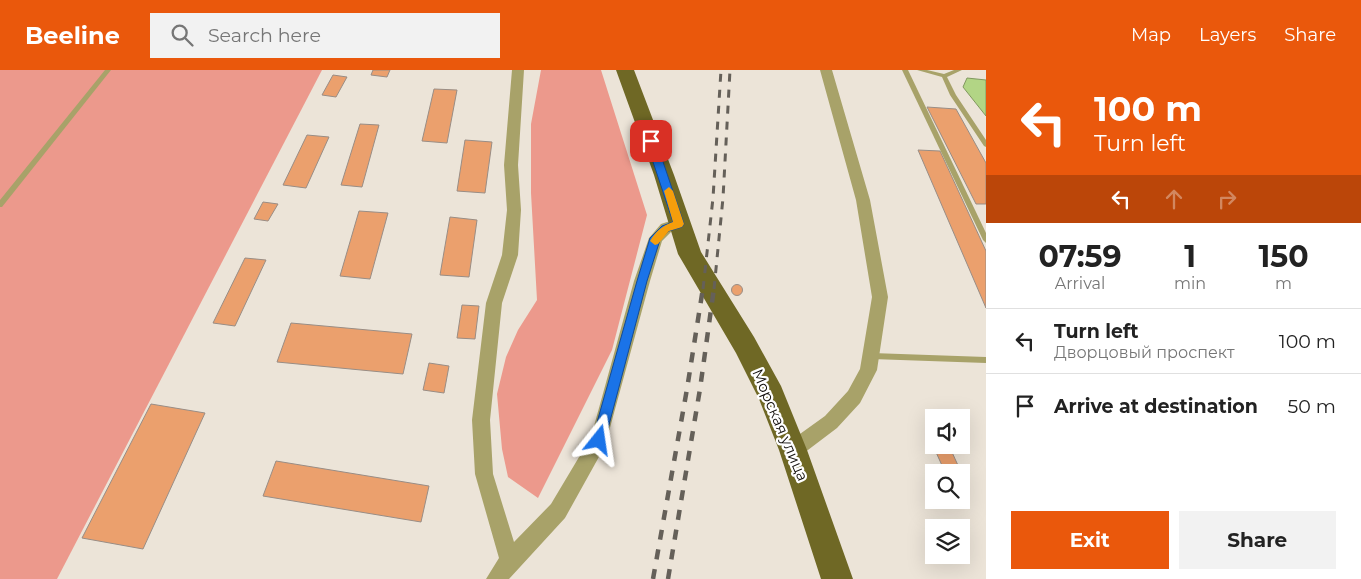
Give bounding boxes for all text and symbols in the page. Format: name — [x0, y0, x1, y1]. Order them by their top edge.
search box — [150, 13, 500, 58]
text: Beeline — [25, 21, 120, 50]
icon: search — [168, 21, 196, 49]
text: Search here — [208, 24, 321, 47]
text: Map — [1131, 24, 1171, 46]
text: Layers — [1199, 24, 1256, 46]
text: Share — [1284, 24, 1336, 46]
text: 100 m — [1094, 87, 1202, 130]
icon: left — [1011, 90, 1076, 155]
pin — [630, 120, 672, 162]
icon: arrive — [637, 127, 665, 155]
text: Turn left — [1094, 130, 1186, 157]
icon: left — [1107, 185, 1135, 213]
icon: ahead — [1160, 185, 1188, 213]
icon: right — [1213, 185, 1241, 213]
text: 07:59 — [1038, 238, 1122, 275]
text: 1 — [1184, 238, 1196, 275]
text: 150 — [1259, 238, 1309, 275]
text: Arrival — [1055, 274, 1105, 293]
text: min — [1174, 274, 1206, 293]
text: m — [1275, 274, 1292, 293]
text: Turn left — [1054, 320, 1139, 343]
icon: left — [1011, 327, 1039, 355]
text: 100 m — [1279, 330, 1336, 353]
text: Дворцовый проспект — [1054, 343, 1235, 362]
street label: Морская улица — [748, 366, 813, 484]
icon: arrive — [1011, 392, 1039, 420]
text: Arrive at destination — [1054, 395, 1258, 418]
text: 50 m — [1288, 395, 1336, 418]
map controls — [925, 409, 970, 564]
button: sound — [925, 409, 970, 454]
position arrow — [572, 413, 624, 465]
button: search — [925, 464, 970, 509]
button: Exit — [1011, 511, 1169, 569]
button: Share — [1179, 511, 1336, 569]
button: layers — [925, 519, 970, 564]

